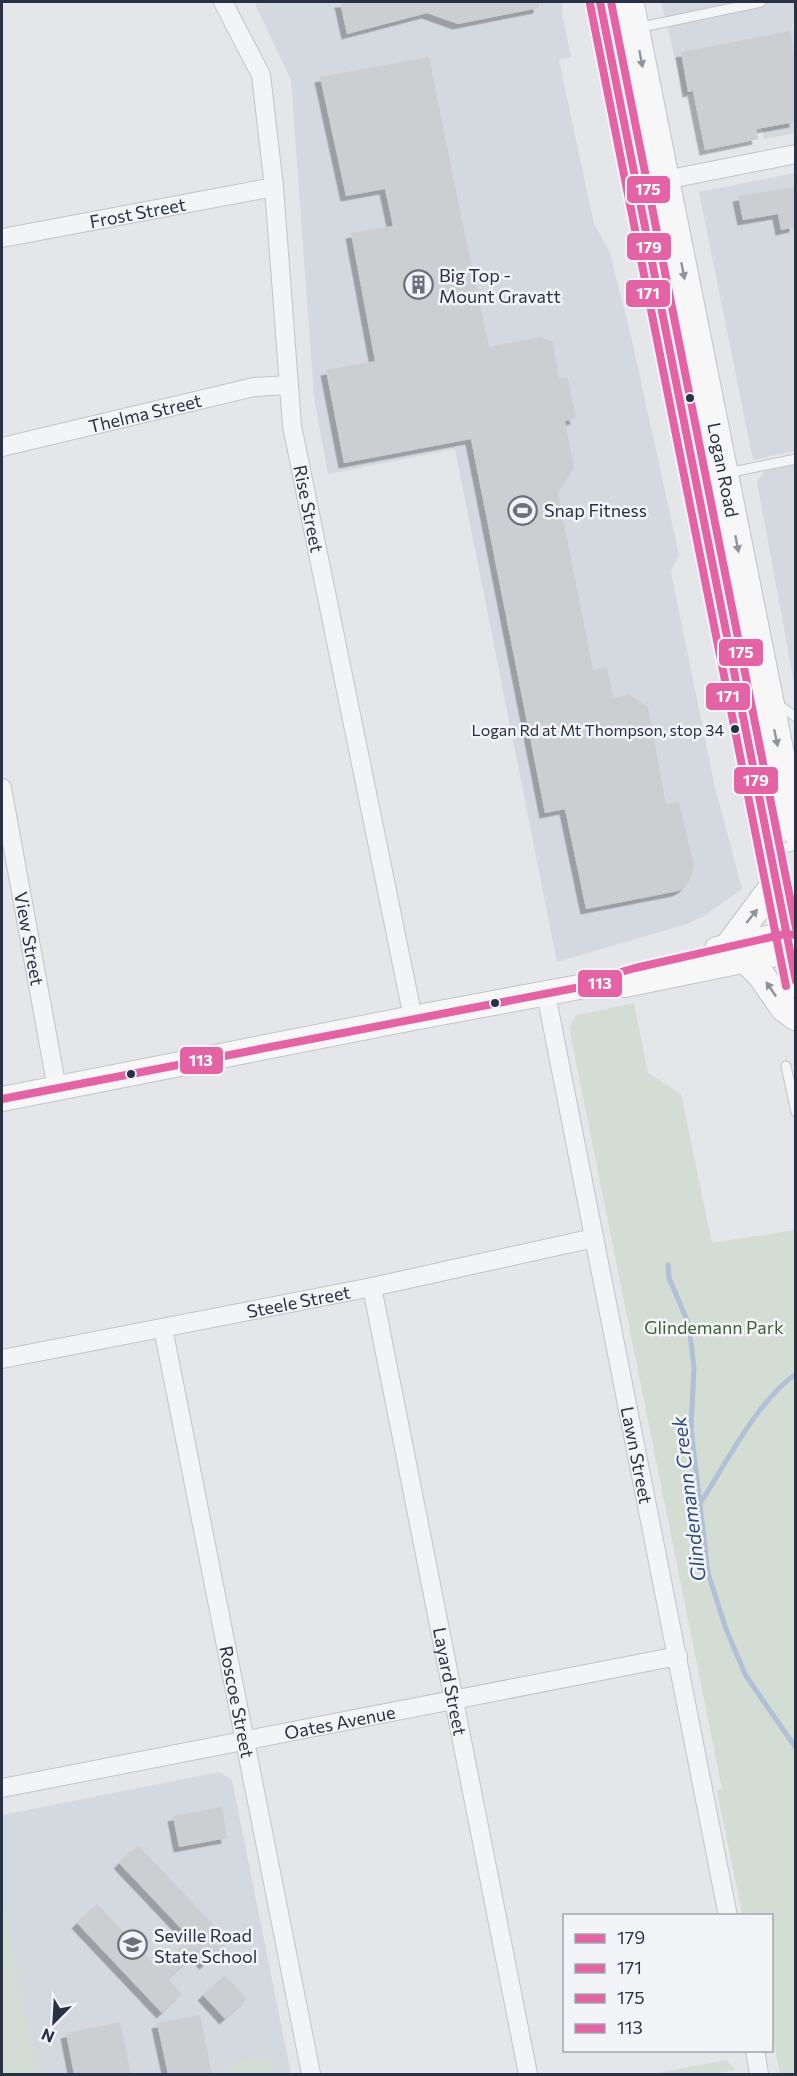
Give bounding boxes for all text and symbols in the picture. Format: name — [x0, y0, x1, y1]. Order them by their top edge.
one-way arrow — [637, 50, 646, 69]
line badge: 175 — [626, 175, 671, 204]
text: 175 — [635, 179, 661, 198]
street label: Frost Street — [88, 193, 188, 232]
line badge: 179 — [626, 232, 672, 261]
text: 179 — [636, 237, 662, 256]
one-way arrow — [679, 262, 688, 281]
place label: Big Top - Mount Gravatt — [439, 264, 561, 307]
building icon: Big Top - Mount Gravatt — [402, 269, 434, 301]
line badge: 171 — [625, 279, 671, 308]
text: 171 — [636, 283, 660, 302]
street label: Thelma Street — [86, 389, 204, 437]
unlabelled marker — [684, 392, 696, 404]
street label: Logan Road — [703, 421, 744, 519]
street label: Rise Street — [289, 463, 329, 554]
sports icon: Snap Fitness — [507, 494, 539, 526]
place label: Snap Fitness — [544, 499, 647, 521]
one-way arrow — [733, 535, 742, 554]
line badge: 175 — [718, 638, 764, 667]
text: 175 — [728, 642, 754, 661]
line badge: 171 — [705, 682, 751, 711]
text: 171 — [716, 686, 740, 705]
place label: Logan Rd at Mt Thompson, stop 34 — [472, 720, 724, 739]
marker: Logan Rd at Mt Thompson, stop 34 — [729, 723, 741, 735]
one-way arrow — [772, 729, 781, 748]
line badge: 179 — [733, 766, 779, 795]
text: 179 — [743, 770, 769, 789]
street label: View Street — [10, 890, 49, 987]
one-way arrow — [746, 908, 759, 924]
line badge: 113 — [577, 969, 623, 998]
text: 113 — [588, 973, 612, 992]
one-way arrow — [765, 981, 777, 997]
unlabelled marker — [489, 997, 501, 1009]
line badge: 113 — [179, 1046, 224, 1075]
text: 113 — [189, 1050, 213, 1069]
unlabelled marker — [125, 1068, 137, 1080]
street label: Steele Street — [245, 1280, 352, 1322]
park label: Glindemann Park — [644, 1316, 784, 1338]
street label: Lawn Street — [617, 1405, 657, 1506]
water label: Glindemann Creek — [666, 1414, 710, 1583]
street label: Layard Street — [429, 1625, 472, 1737]
street label: Roscoe Street — [215, 1644, 259, 1760]
street label: Oates Avenue — [282, 1700, 397, 1744]
legend — [563, 1914, 773, 2052]
place label: Seville Road State School — [154, 1924, 257, 1967]
text: 179 — [617, 1926, 645, 1948]
school or university icon: Seville Road State School — [117, 1929, 149, 1961]
text: 171 — [617, 1956, 642, 1978]
text: 175 — [617, 1986, 645, 2008]
north arrow — [24, 1992, 84, 2052]
text: 113 — [617, 2016, 643, 2038]
text: N — [38, 2025, 57, 2047]

